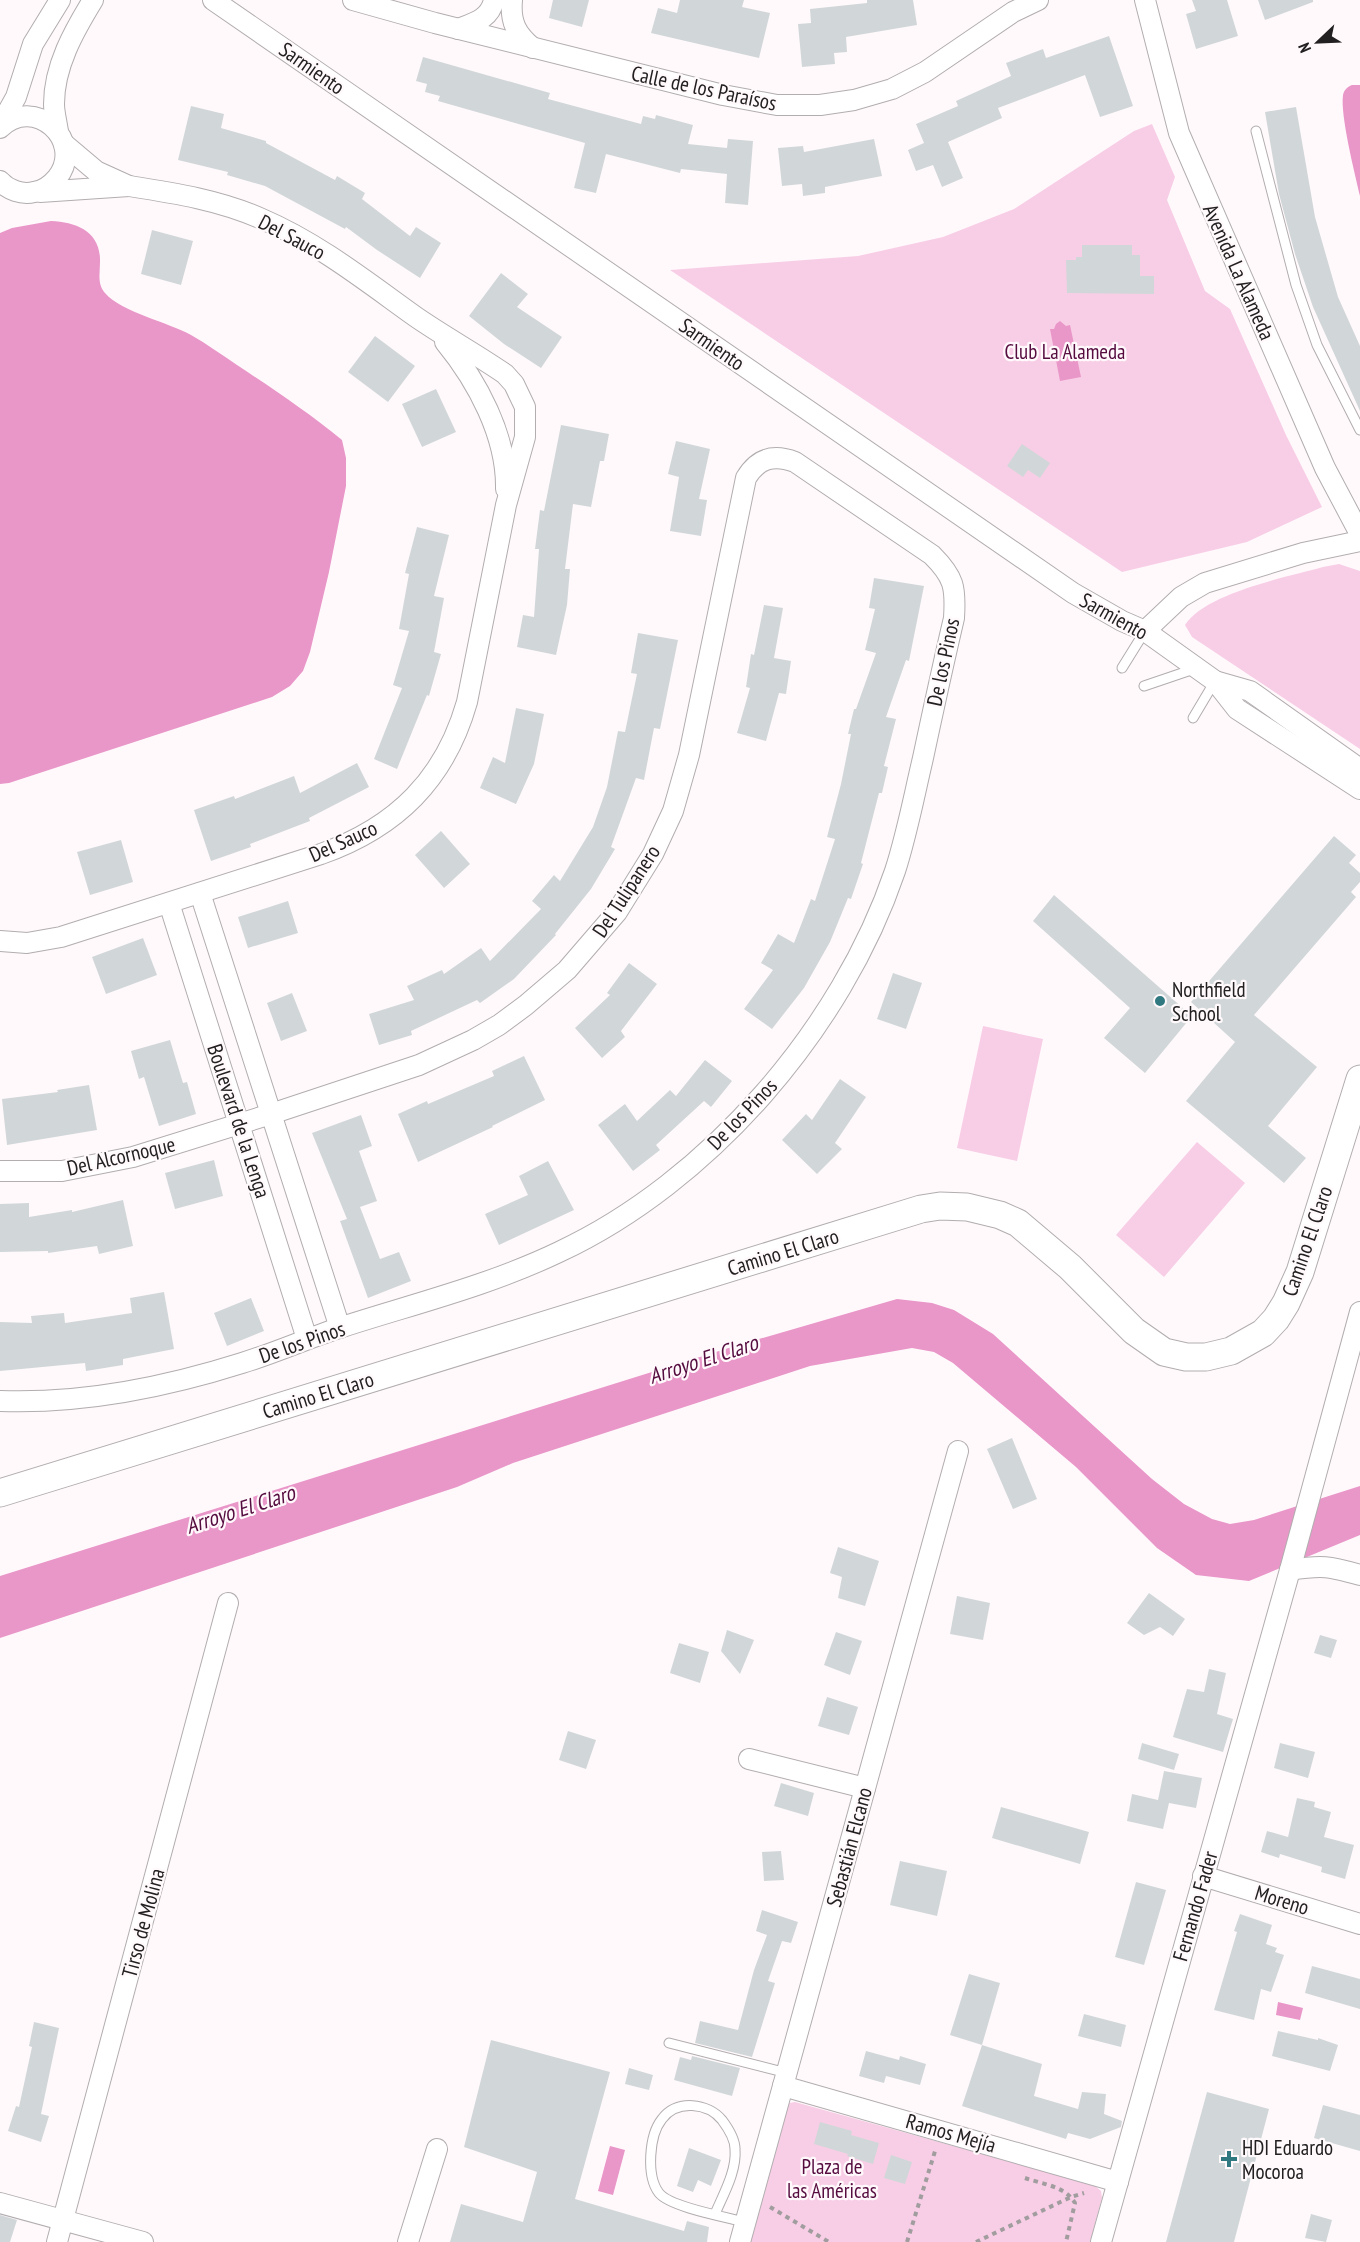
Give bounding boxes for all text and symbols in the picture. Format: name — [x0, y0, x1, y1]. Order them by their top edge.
north arrow — [1288, 12, 1348, 72]
street label: Sarmiento — [274, 36, 350, 100]
text: N — [1293, 40, 1315, 56]
street label: Calle de los Paraísos — [629, 59, 779, 117]
street label: Avenida La Alameda — [1197, 200, 1281, 344]
street label: Del Sauco — [254, 208, 330, 266]
street label: Sarmiento — [674, 312, 750, 376]
park label: Club La Alameda — [1005, 338, 1125, 365]
street label: Sarmiento — [1075, 586, 1153, 646]
street label: De los Pinos — [921, 616, 965, 708]
street label: Del Sauco — [305, 814, 381, 868]
street label: Del Tulipanero — [586, 840, 666, 942]
place label: Northfield School — [1172, 976, 1245, 1027]
marker: Northfield School — [1153, 994, 1167, 1008]
street label: Boulevard de la Lenga — [201, 1041, 277, 1201]
street label: De los Pinos — [701, 1073, 783, 1155]
street label: Del Alcornoque — [64, 1130, 178, 1182]
street label: Camino El Claro — [1276, 1182, 1338, 1300]
street label: Camino El Claro — [724, 1222, 842, 1282]
street label: De los Pinos — [255, 1315, 349, 1369]
water label: Arroyo El Claro — [645, 1328, 762, 1390]
street label: Camino El Claro — [259, 1365, 377, 1425]
water label: Arroyo El Claro — [182, 1478, 299, 1540]
street label: Sebastián Elcano — [820, 1784, 878, 1910]
street label: Fernando Fader — [1166, 1848, 1224, 1964]
street label: Tirso de Molina — [115, 1865, 171, 1981]
street label: Moreno — [1252, 1879, 1312, 1921]
street label: Ramos Mejía — [903, 2107, 999, 2159]
place label: HDI Eduardo Mocoroa — [1242, 2134, 1333, 2185]
marker: HDI Eduardo Mocoroa — [1220, 2150, 1238, 2168]
park label: Plaza de las Américas — [787, 2153, 877, 2204]

